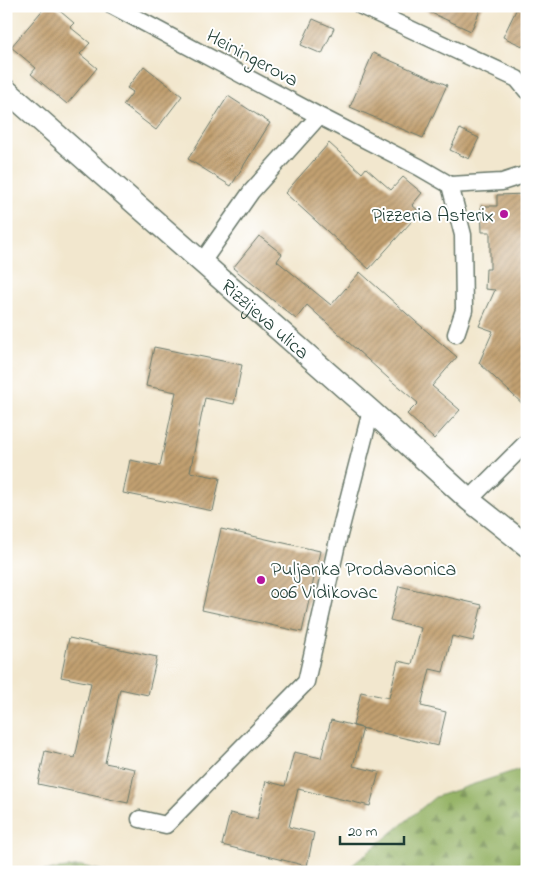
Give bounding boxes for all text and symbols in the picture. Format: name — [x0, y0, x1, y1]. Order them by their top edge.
street label: Heiningerova — [200, 23, 303, 97]
place label: Pizzeria Asterix — [372, 202, 494, 231]
marker: Pizzeria Asterix — [498, 208, 510, 220]
street label: Rizzijeva ulica — [213, 273, 315, 367]
place label: Puljanka Prodavaonica 006 Vidikovac — [271, 556, 456, 608]
marker: Puljanka Prodavaonica 006 Vidikovac — [255, 574, 267, 586]
scale bar — [340, 813, 404, 845]
text: 20 m — [348, 821, 378, 843]

